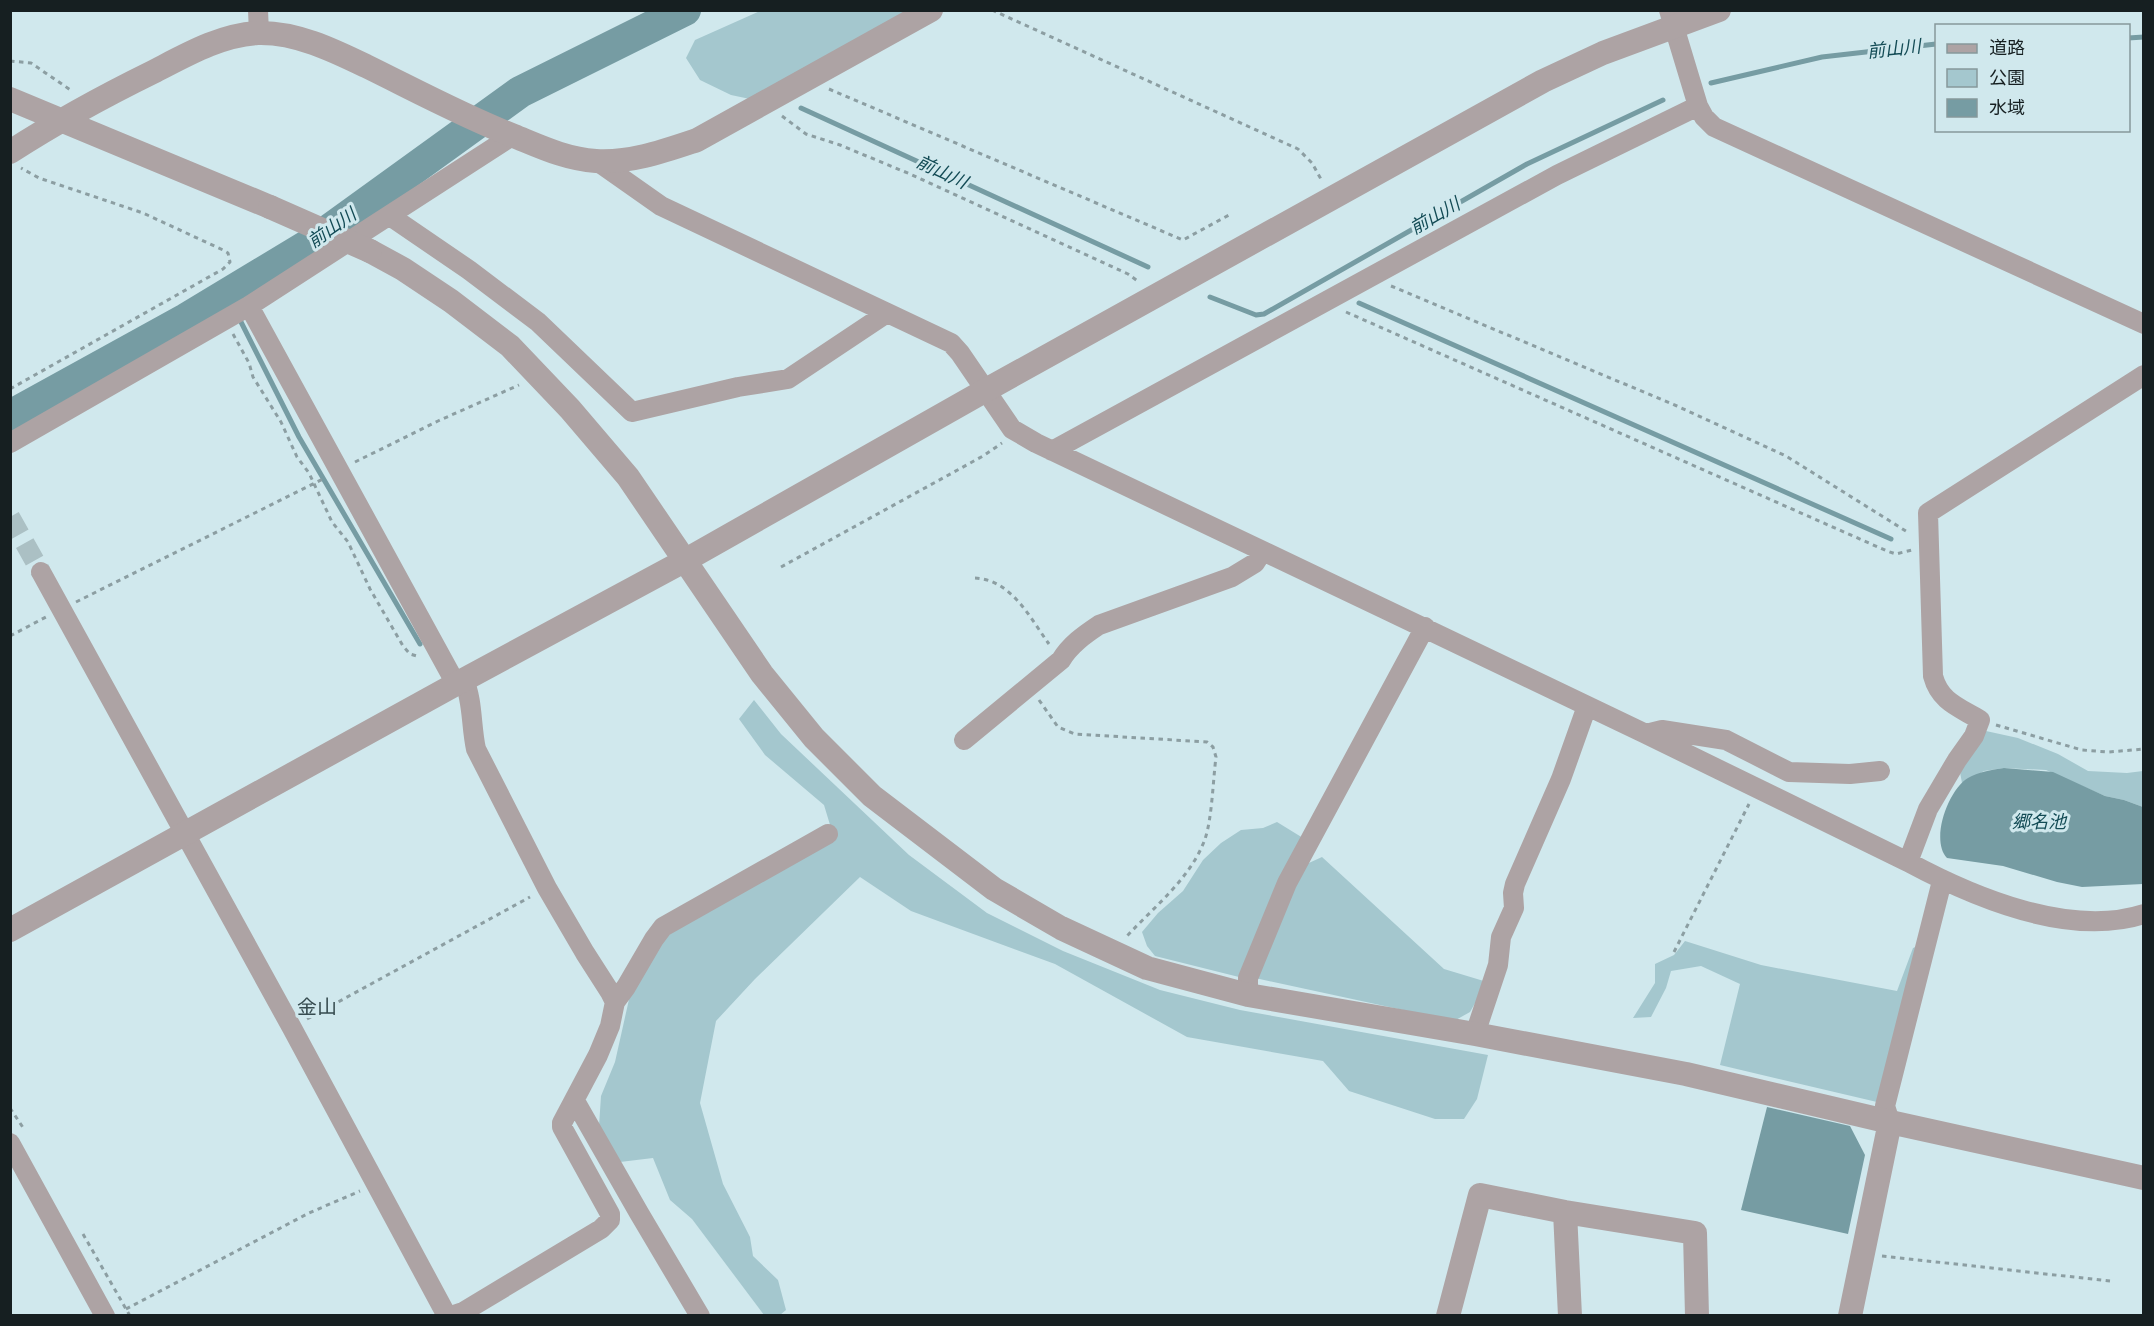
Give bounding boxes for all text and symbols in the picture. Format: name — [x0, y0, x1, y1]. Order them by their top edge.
legend — [1935, 24, 2130, 132]
water label: 前山川 — [1866, 36, 1924, 65]
text: 道路 — [1989, 38, 2025, 61]
text: 公園 — [1989, 68, 2025, 91]
text: 水域 — [1989, 98, 2025, 121]
water label: 前山川 — [912, 152, 973, 196]
water label: 前山川 — [1407, 193, 1467, 241]
water label: 前山川 — [304, 203, 363, 254]
water label: 郷名池 — [2012, 812, 2068, 835]
district label: 金山 — [297, 996, 337, 1022]

